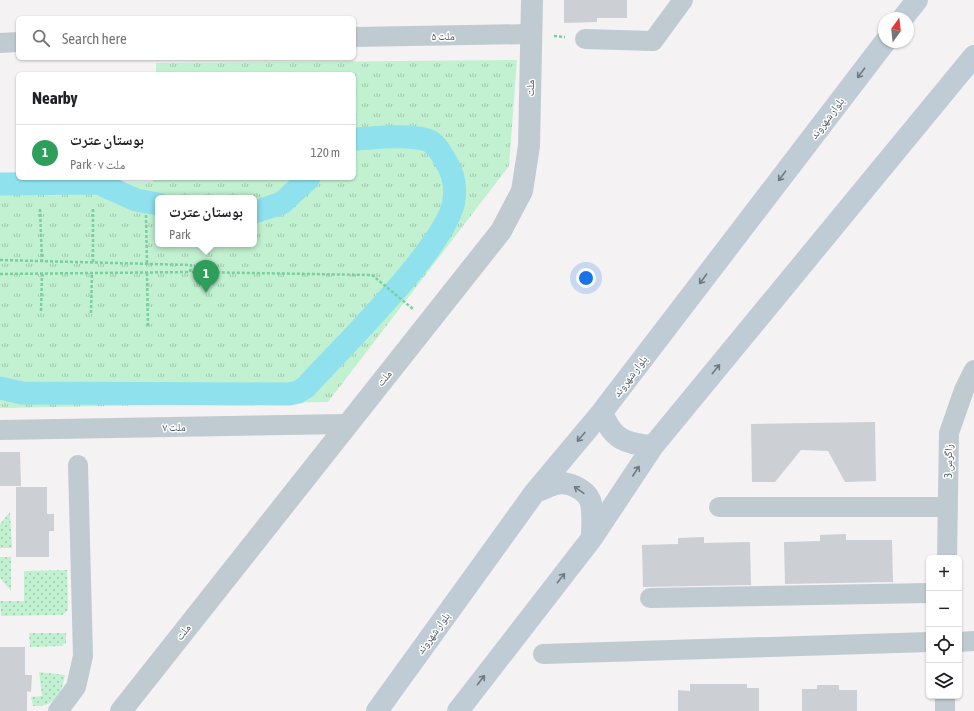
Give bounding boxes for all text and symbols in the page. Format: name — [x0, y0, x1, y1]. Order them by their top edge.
north arrow — [878, 12, 914, 48]
search box — [16, 16, 356, 60]
icon: search — [30, 27, 52, 49]
text: Search here — [62, 30, 127, 47]
street label: ملت ۵ — [431, 30, 455, 42]
one-way arrow — [857, 67, 866, 78]
street label: ملت — [524, 80, 536, 96]
text: Nearby — [32, 88, 78, 108]
street label: بلوار شهروند — [808, 95, 847, 141]
text: بوستان عترت — [70, 131, 144, 148]
text: 1 — [42, 145, 48, 160]
text: 120 m — [311, 145, 340, 160]
text: Park · ملت ۷ — [70, 157, 125, 172]
one-way arrow — [778, 171, 787, 182]
popup — [155, 195, 257, 247]
text: بوستان عترت — [169, 203, 243, 220]
text: Park — [169, 227, 191, 242]
pin: 1 — [193, 260, 219, 293]
your location — [576, 268, 596, 288]
one-way arrow — [699, 274, 707, 285]
street label: بلوار شهروند — [611, 353, 650, 399]
one-way arrow — [711, 364, 720, 374]
street label: ملت — [374, 368, 394, 388]
street label: ملت ۷ — [162, 421, 186, 433]
one-way arrow — [576, 432, 585, 443]
street label: زاگرس 3 — [942, 444, 955, 478]
one-way arrow — [632, 466, 640, 477]
one-way arrow — [574, 486, 585, 494]
map controls — [926, 555, 962, 699]
button: + — [926, 555, 962, 591]
one-way arrow — [557, 572, 566, 583]
button: − — [926, 591, 962, 627]
street label: بلوار شهروند — [414, 610, 452, 656]
street label: ملت — [173, 622, 193, 642]
button: locate — [926, 627, 962, 663]
button: layers — [926, 663, 962, 699]
one-way arrow — [477, 675, 486, 686]

